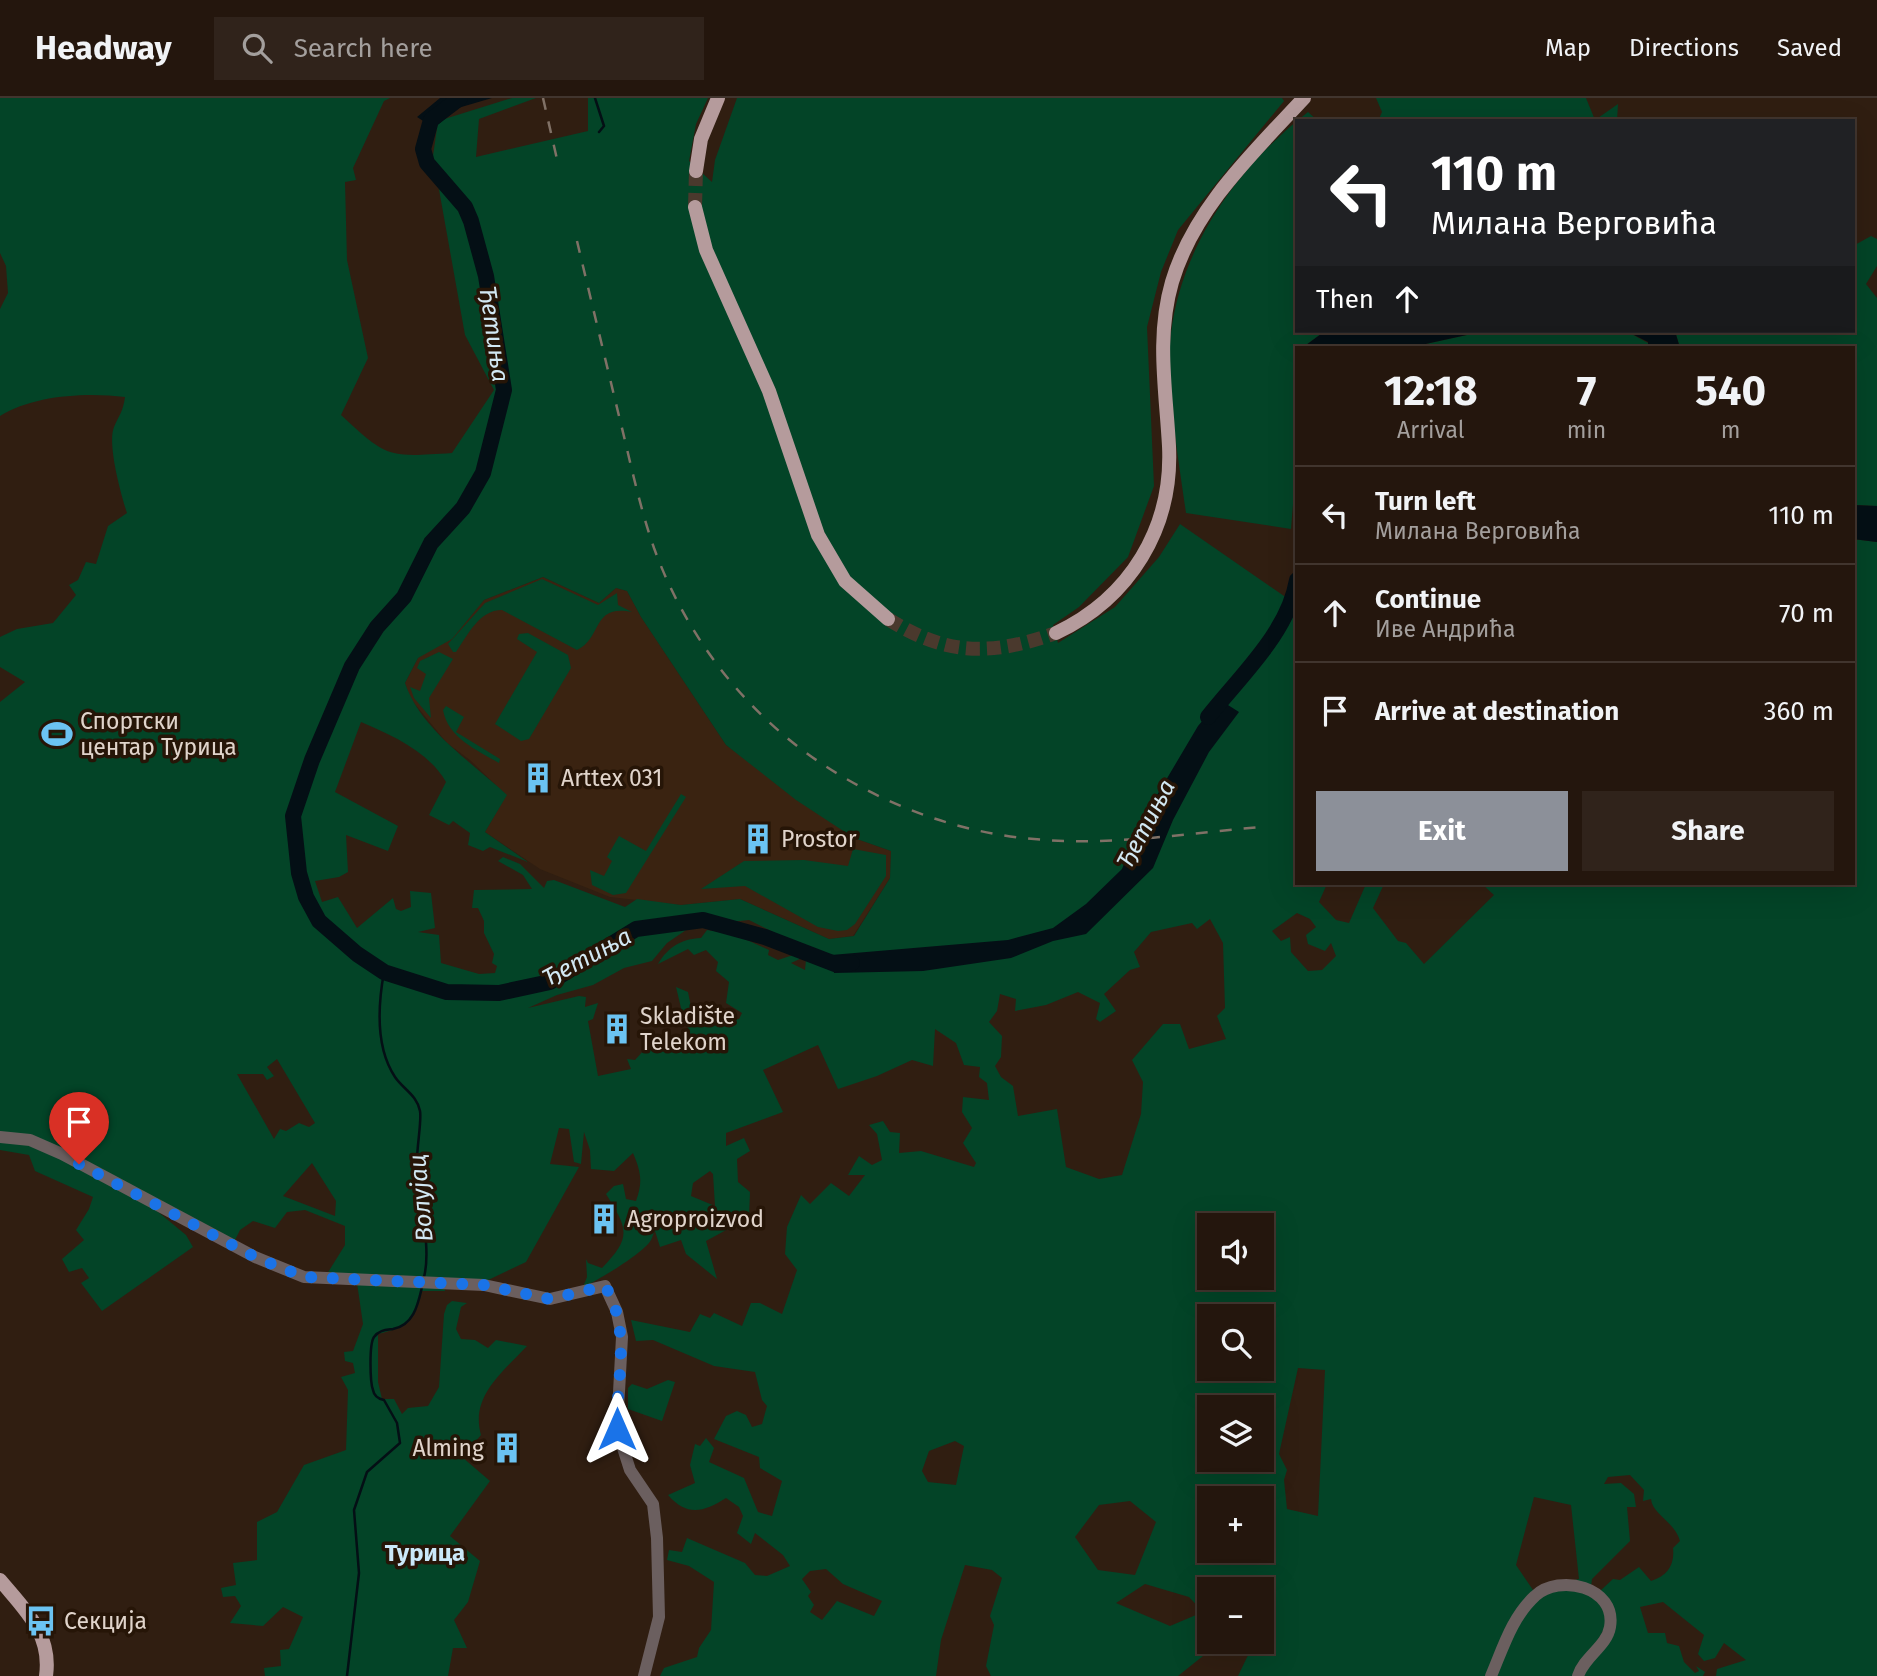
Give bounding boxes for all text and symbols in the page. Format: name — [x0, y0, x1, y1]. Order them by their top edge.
search box — [214, 17, 704, 80]
text: Headway — [35, 28, 172, 68]
icon: search — [238, 29, 276, 67]
text: Search here — [294, 33, 433, 64]
text: Map — [1545, 34, 1591, 62]
text: Directions — [1629, 34, 1739, 62]
text: Saved — [1777, 34, 1842, 62]
text: 110 m — [1431, 144, 1557, 203]
icon: left — [1316, 147, 1407, 238]
text: Милана Верговића — [1431, 204, 1717, 242]
icon: ahead — [1388, 280, 1426, 318]
water label: Ђетиња — [473, 284, 515, 384]
text: Then — [1316, 284, 1374, 315]
text: 12:18 — [1384, 366, 1478, 416]
text: 7 — [1577, 366, 1596, 416]
text: 540 — [1695, 366, 1766, 416]
text: Arrival — [1397, 416, 1465, 444]
text: min — [1567, 416, 1606, 444]
text: m — [1721, 416, 1741, 444]
text: Turn left — [1375, 486, 1476, 517]
icon: left — [1316, 496, 1354, 534]
text: 110 m — [1768, 500, 1834, 531]
text: Милана Верговића — [1375, 517, 1581, 545]
text: Continue — [1375, 584, 1481, 615]
icon: ahead — [1316, 594, 1354, 632]
text: 70 m — [1779, 598, 1834, 629]
text: Иве Андрића — [1375, 615, 1515, 643]
icon: arrive — [1316, 692, 1354, 730]
text: Arrive at destination — [1375, 696, 1619, 727]
text: 360 m — [1763, 696, 1834, 727]
place label: Спортски центар Турица — [80, 707, 237, 761]
sports icon: Спортски центар Турица — [40, 717, 74, 751]
building icon: Arttex 031 — [521, 761, 555, 795]
place label: Arttex 031 — [561, 764, 662, 792]
water label: Ђетиња — [1111, 775, 1181, 873]
button: Exit — [1316, 791, 1568, 871]
button: Share — [1582, 791, 1834, 871]
building icon: Prostor — [741, 822, 775, 856]
place label: Prostor — [781, 825, 857, 853]
water label: Ђетиња — [538, 922, 636, 992]
place label: Skladište Telekom — [640, 1002, 735, 1056]
building icon: Skladište Telekom — [600, 1012, 634, 1046]
pin — [49, 1092, 109, 1164]
icon: arrive — [60, 1103, 98, 1141]
water label: Волујац — [403, 1153, 439, 1243]
building icon: Agroproizvod — [587, 1202, 621, 1236]
place label: Agroproizvod — [627, 1205, 764, 1233]
map controls — [1197, 1213, 1274, 1654]
button: sound — [1197, 1213, 1274, 1290]
button: search — [1197, 1304, 1274, 1381]
position arrow — [580, 1392, 654, 1466]
button: layers — [1197, 1395, 1274, 1472]
building icon: Alming — [490, 1431, 524, 1465]
place label: Alming — [412, 1434, 484, 1462]
button: + — [1197, 1486, 1274, 1563]
district label: Турица — [385, 1539, 465, 1567]
button: − — [1197, 1577, 1274, 1654]
bus stop icon: Секција — [24, 1604, 58, 1638]
place label: Секција — [64, 1607, 147, 1635]

